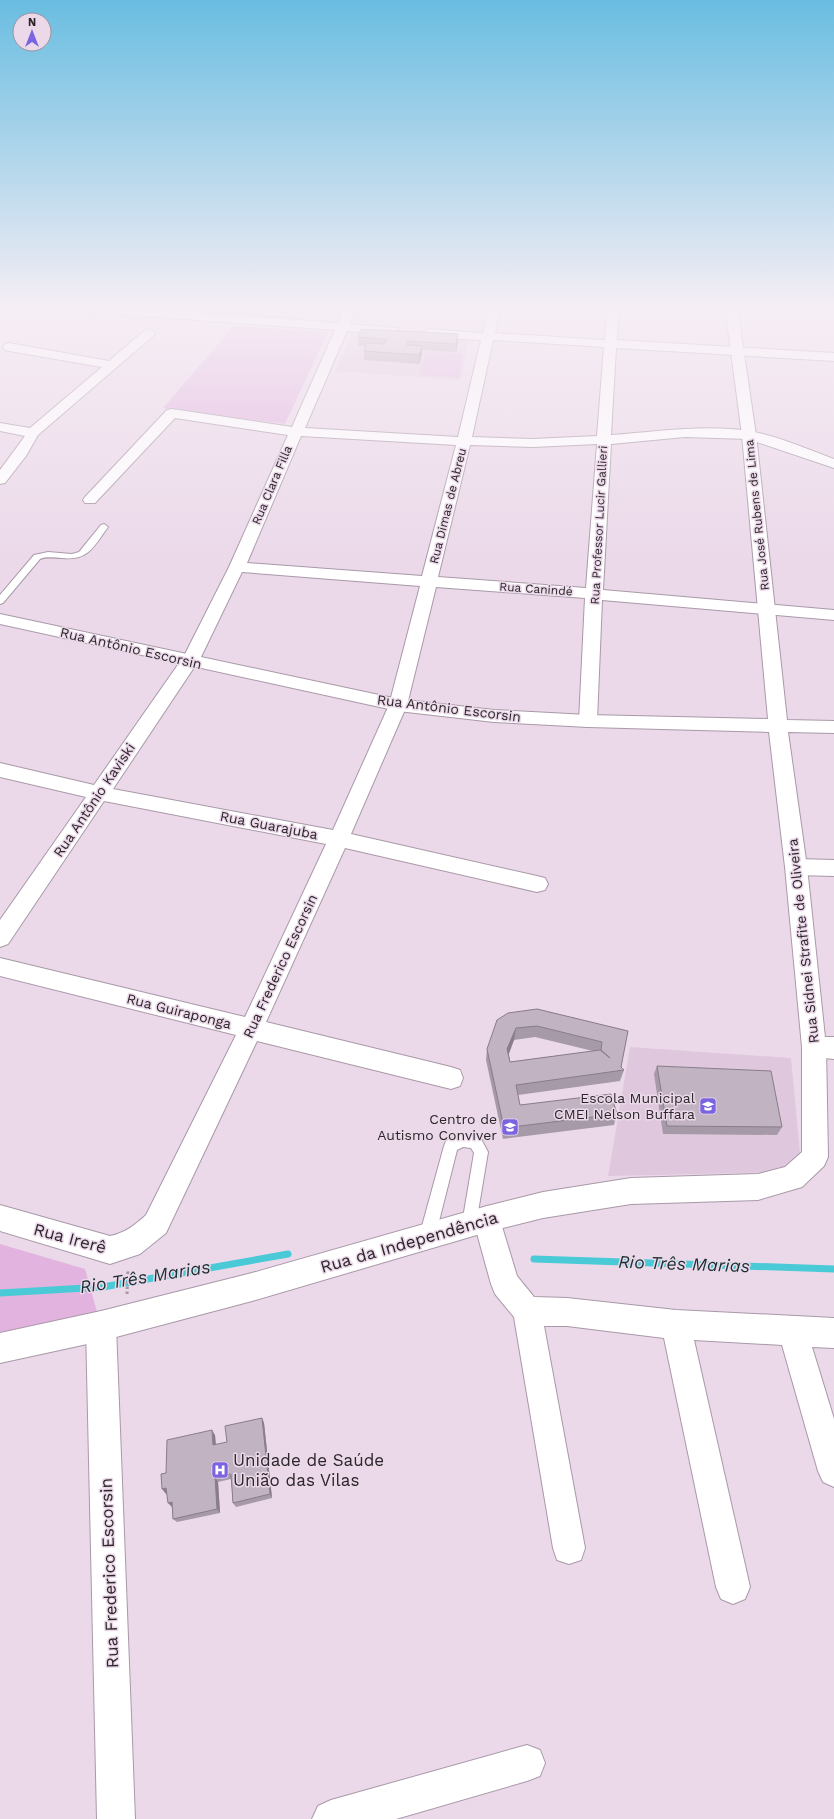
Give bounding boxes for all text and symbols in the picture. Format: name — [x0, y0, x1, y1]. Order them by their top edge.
north arrow — [12, 12, 52, 52]
text: N — [28, 16, 36, 29]
street label: Rua José Rubens de Lima — [742, 439, 772, 591]
street label: Rua Clara Filla — [249, 443, 295, 527]
street label: Rua Professor Lucir Gallieri — [588, 445, 610, 605]
street label: Rua Dimas de Abreu — [427, 447, 469, 565]
street label: Rua Canindé — [499, 579, 573, 599]
street label: Rua Antônio Escorsin — [59, 624, 203, 672]
street label: Rua Antônio Escorsin — [376, 691, 522, 725]
street label: Rua Antônio Kaviski — [50, 740, 138, 860]
street label: Rua Guarajuba — [219, 808, 319, 842]
street label: Rua Sidnei Strafite de Oliveira — [784, 838, 822, 1044]
street label: Rua Frederico Escorsin — [240, 892, 320, 1040]
street label: Rua Guiraponga — [125, 990, 233, 1032]
place label: Escola Municipal CMEI Nelson Buffara — [554, 1090, 696, 1122]
school or university icon: Escola Municipal CMEI Nelson Buffara — [698, 1096, 718, 1116]
place label: Centro de Autismo Conviver — [377, 1111, 497, 1143]
school or university icon: Centro de Autismo Conviver — [500, 1117, 520, 1137]
street label: Rua da Independência — [318, 1207, 501, 1277]
street label: Rua Irerê — [31, 1219, 109, 1257]
water label: Rio Três Marias — [618, 1251, 750, 1276]
water label: Rio Três Marias — [78, 1256, 212, 1297]
place label: Unidade de Saúde União das Vilas — [233, 1450, 384, 1490]
hospital icon: Unidade de Saúde União das Vilas — [210, 1460, 230, 1480]
street label: Rua Frederico Escorsin — [96, 1478, 122, 1668]

